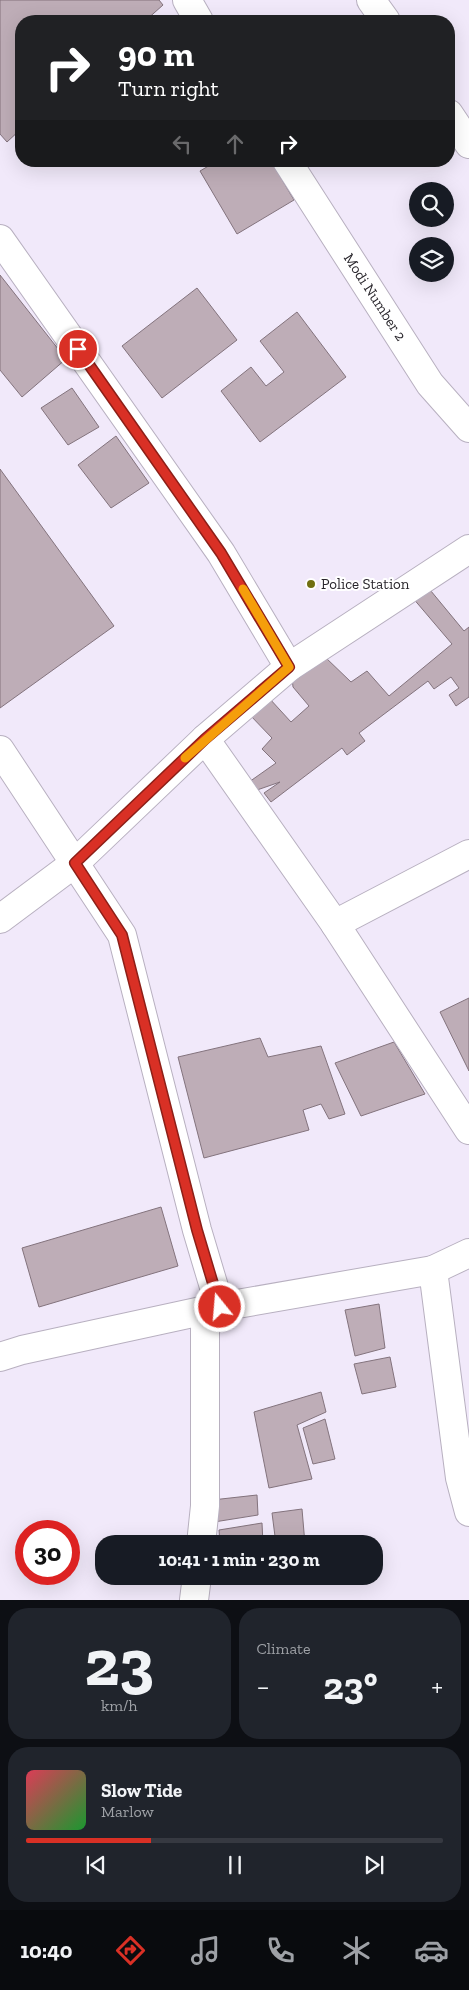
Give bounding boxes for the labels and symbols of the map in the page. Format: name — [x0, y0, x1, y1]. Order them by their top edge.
street label: Modi Number 2 — [340, 250, 410, 344]
pin — [57, 328, 99, 370]
place label: Police Station — [321, 575, 410, 593]
marker: Police Station — [305, 578, 317, 590]
position arrow — [193, 1280, 245, 1332]
speed limit sign: 30 — [15, 1520, 80, 1585]

